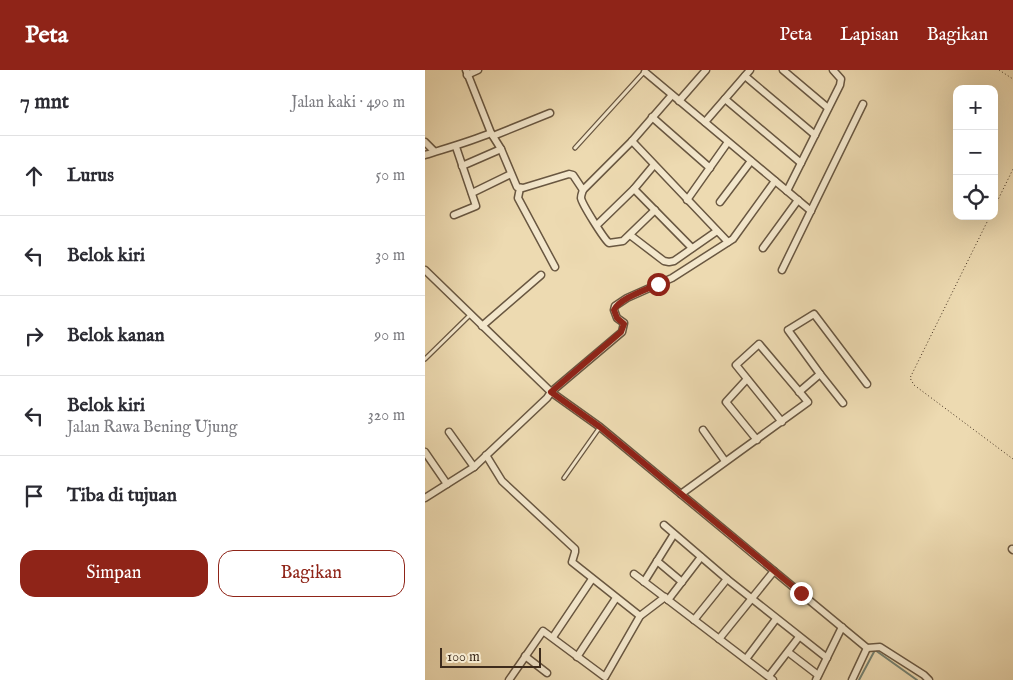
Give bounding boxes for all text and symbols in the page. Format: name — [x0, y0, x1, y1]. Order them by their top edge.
text: Peta — [25, 20, 68, 51]
text: Peta — [780, 24, 812, 47]
text: Lapisan — [840, 24, 899, 47]
text: Bagikan — [927, 24, 988, 47]
map controls — [953, 85, 998, 220]
button: + — [953, 85, 998, 130]
text: 7 mnt — [20, 89, 69, 116]
text: Jalan kaki · 490 m — [291, 93, 405, 113]
button: − — [953, 130, 998, 175]
icon: ahead — [20, 162, 48, 190]
text: Lurus — [67, 164, 114, 188]
text: 50 m — [376, 166, 405, 186]
button: locate — [953, 175, 998, 220]
icon: left — [20, 242, 48, 270]
text: Belok kiri — [67, 244, 145, 268]
text: 30 m — [375, 246, 405, 266]
route start — [647, 273, 670, 296]
icon: right — [20, 322, 48, 350]
text: Belok kanan — [67, 324, 165, 348]
text: 90 m — [374, 326, 405, 346]
text: Belok kiri — [67, 394, 145, 418]
icon: left — [20, 402, 48, 430]
text: 320 m — [368, 406, 405, 426]
text: Jalan Rawa Bening Ujung — [67, 418, 237, 438]
icon: arrive — [20, 482, 48, 510]
text: Tiba di tujuan — [67, 484, 177, 508]
button: Simpan — [20, 550, 208, 597]
button: Bagikan — [218, 550, 405, 597]
route end — [790, 582, 813, 605]
scale bar — [440, 645, 541, 668]
text: 100 m — [447, 648, 480, 666]

